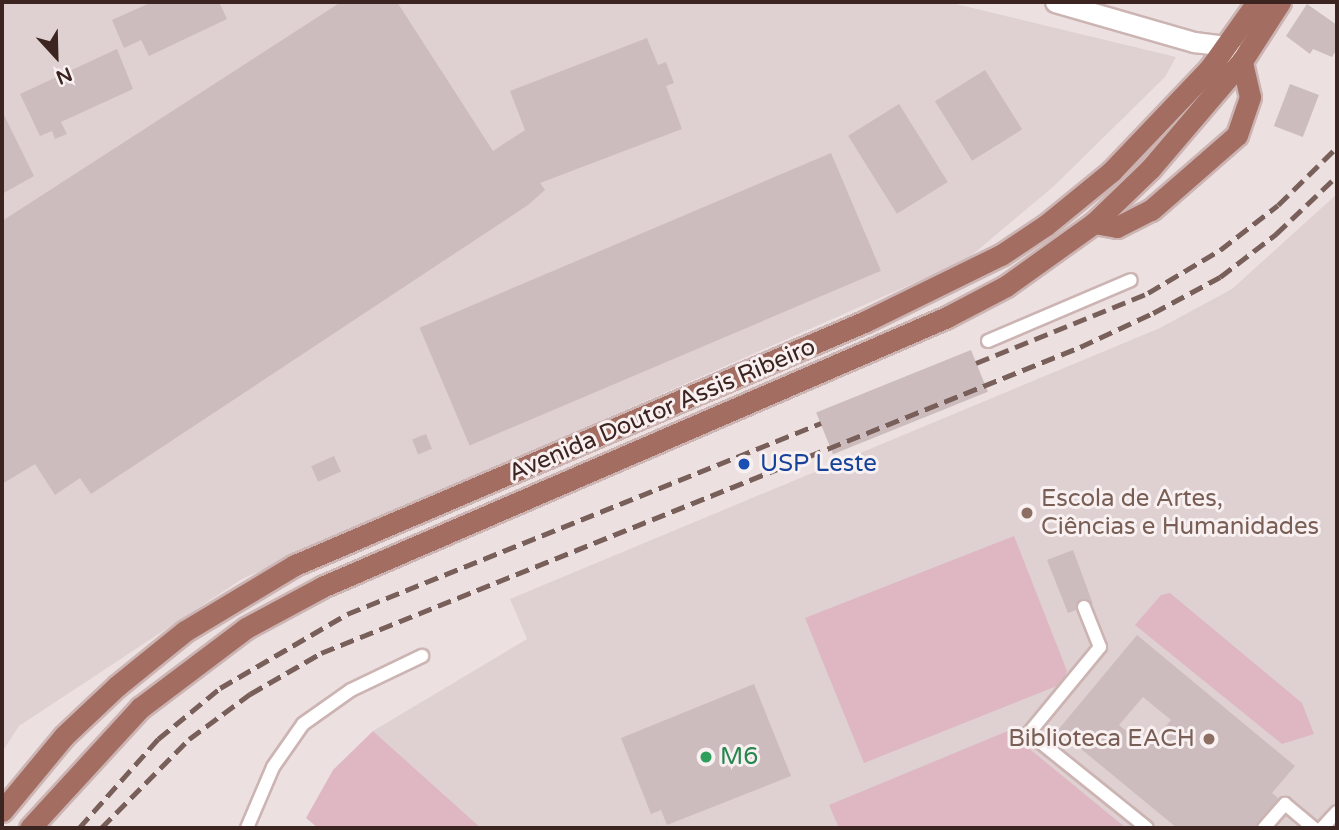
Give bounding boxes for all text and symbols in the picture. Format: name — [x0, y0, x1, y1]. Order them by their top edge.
north arrow — [21, 21, 91, 91]
text: N — [53, 62, 75, 89]
street label: Avenida Doutor Assis Ribeiro — [504, 332, 820, 488]
place label: USP Leste — [760, 450, 877, 478]
marker: USP Leste — [734, 454, 754, 474]
place label: Escola de Artes, Ciências e Humanidades — [1041, 485, 1319, 541]
marker: Escola de Artes, Ciências e Humanidades — [1019, 505, 1035, 521]
place label: Biblioteca EACH — [1008, 725, 1195, 753]
marker: Biblioteca EACH — [1201, 731, 1217, 747]
place label: M6 — [720, 743, 758, 771]
marker: M6 — [698, 749, 714, 765]

